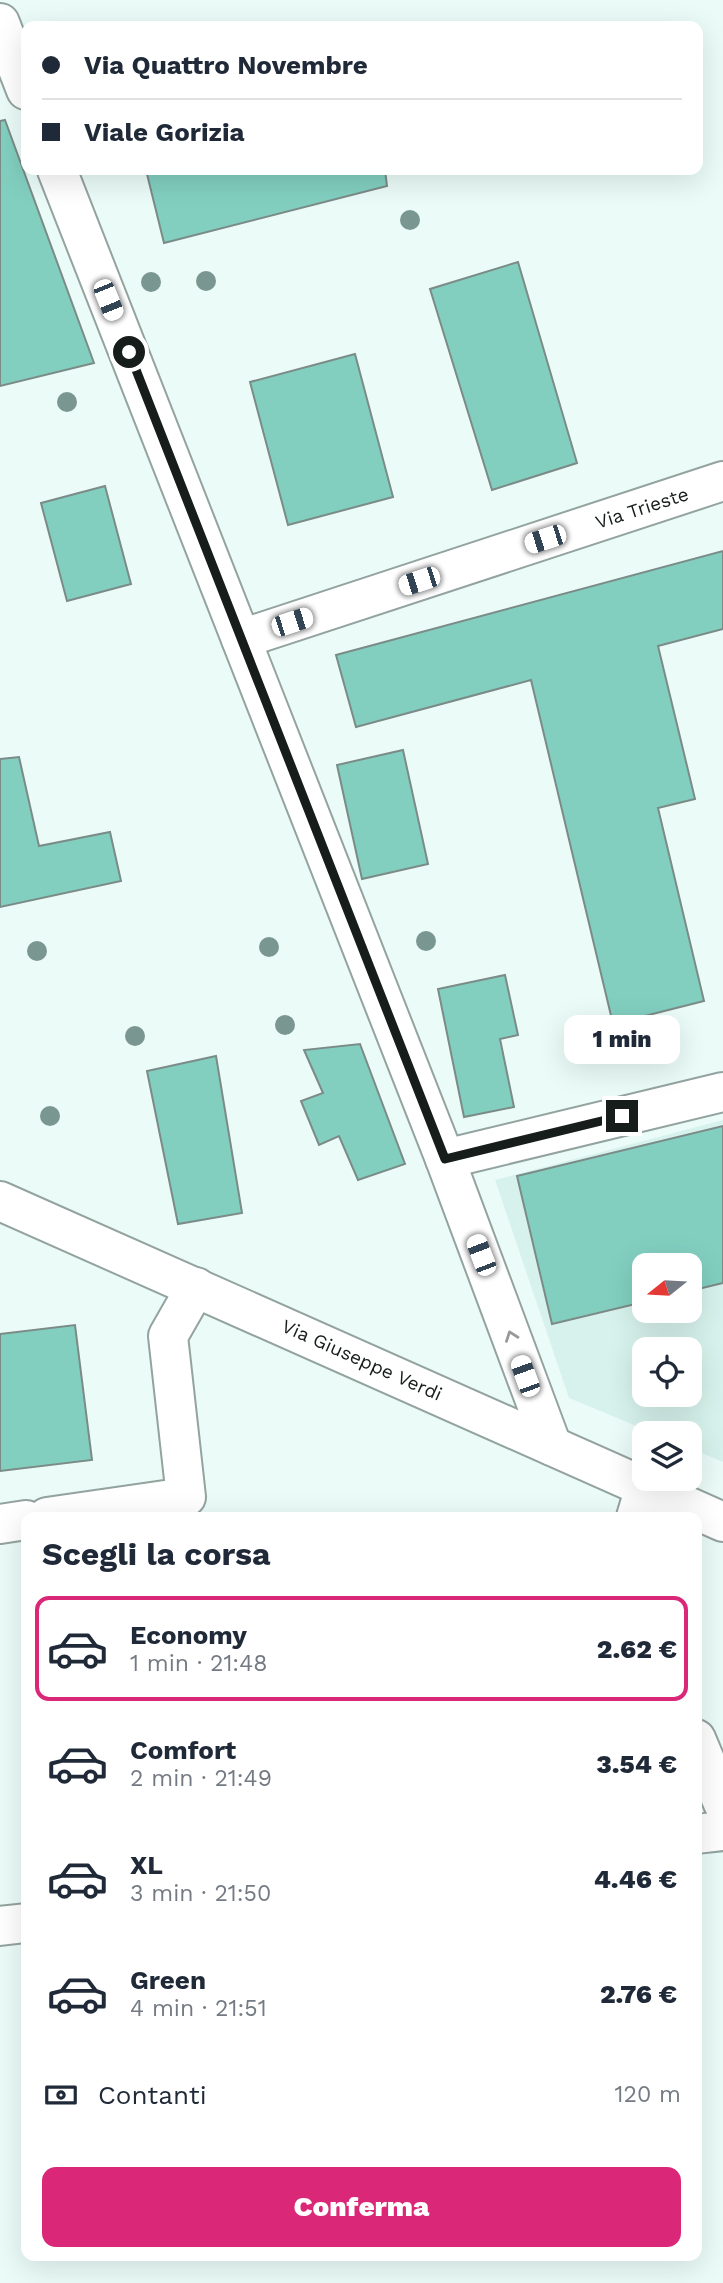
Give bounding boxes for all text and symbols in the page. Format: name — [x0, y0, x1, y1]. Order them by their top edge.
text: Via Quattro Novembre — [84, 50, 368, 80]
text: Viale Gorizia — [84, 117, 245, 147]
car — [91, 277, 126, 323]
route start — [113, 336, 145, 368]
street label: Via Trieste — [593, 482, 691, 534]
car — [522, 523, 569, 555]
car — [396, 565, 443, 597]
car — [269, 606, 316, 638]
callout: 1 min — [564, 1014, 680, 1064]
text: 1 min — [592, 1026, 652, 1053]
route end — [606, 1100, 638, 1132]
car — [464, 1232, 499, 1278]
north arrow — [632, 1253, 702, 1323]
map controls — [632, 1253, 702, 1491]
street label: Via Giuseppe Verdi — [278, 1314, 446, 1406]
one-way arrow — [505, 1331, 519, 1343]
button: locate — [632, 1337, 702, 1407]
car — [508, 1353, 543, 1399]
button: layers — [632, 1421, 702, 1491]
text: Scegli la corsa — [42, 1535, 271, 1573]
icon: car — [46, 1617, 109, 1680]
text: Economy — [130, 1620, 247, 1650]
text: 2.62 € — [597, 1634, 677, 1664]
text: 1 min · 21:48 — [130, 1650, 267, 1677]
icon: car — [46, 1732, 109, 1795]
text: Comfort — [130, 1735, 236, 1765]
text: 3.54 € — [596, 1749, 677, 1779]
text: 2 min · 21:49 — [130, 1765, 272, 1792]
icon: car — [46, 1847, 109, 1910]
text: XL — [130, 1850, 163, 1880]
text: 4.46 € — [594, 1864, 677, 1894]
text: 3 min · 21:50 — [130, 1880, 271, 1907]
icon: car — [46, 1962, 109, 2025]
text: Green — [130, 1965, 206, 1995]
text: 2.76 € — [600, 1979, 677, 2009]
text: 4 min · 21:51 — [130, 1995, 267, 2022]
icon: cash — [42, 2076, 80, 2114]
text: Contanti — [98, 2080, 207, 2110]
text: 120 m — [615, 2081, 681, 2108]
button: Conferma — [42, 2167, 681, 2247]

